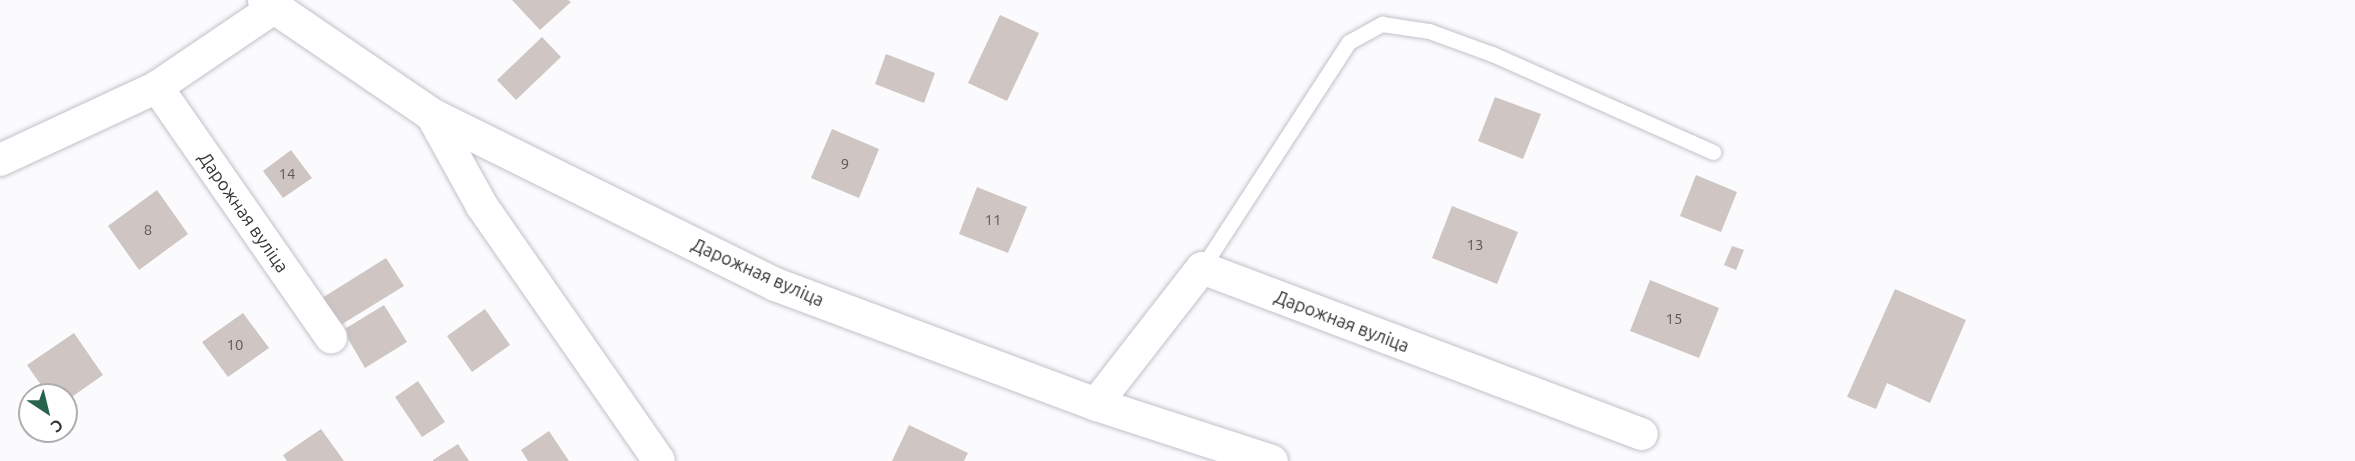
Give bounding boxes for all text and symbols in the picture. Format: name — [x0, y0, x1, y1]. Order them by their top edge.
street label: Дарожная вуліца — [194, 147, 294, 277]
house number: 9 — [841, 155, 849, 173]
house number: 14 — [279, 165, 295, 183]
house number: 11 — [985, 211, 1001, 229]
house number: 8 — [144, 221, 152, 239]
street label: Дарожная вуліца — [689, 233, 827, 311]
house number: 13 — [1467, 236, 1483, 254]
street label: Дарожная вуліца — [1272, 285, 1412, 357]
house number: 15 — [1666, 310, 1682, 328]
house number: 10 — [227, 336, 243, 354]
north arrow — [18, 383, 78, 443]
text: С — [48, 416, 67, 436]

